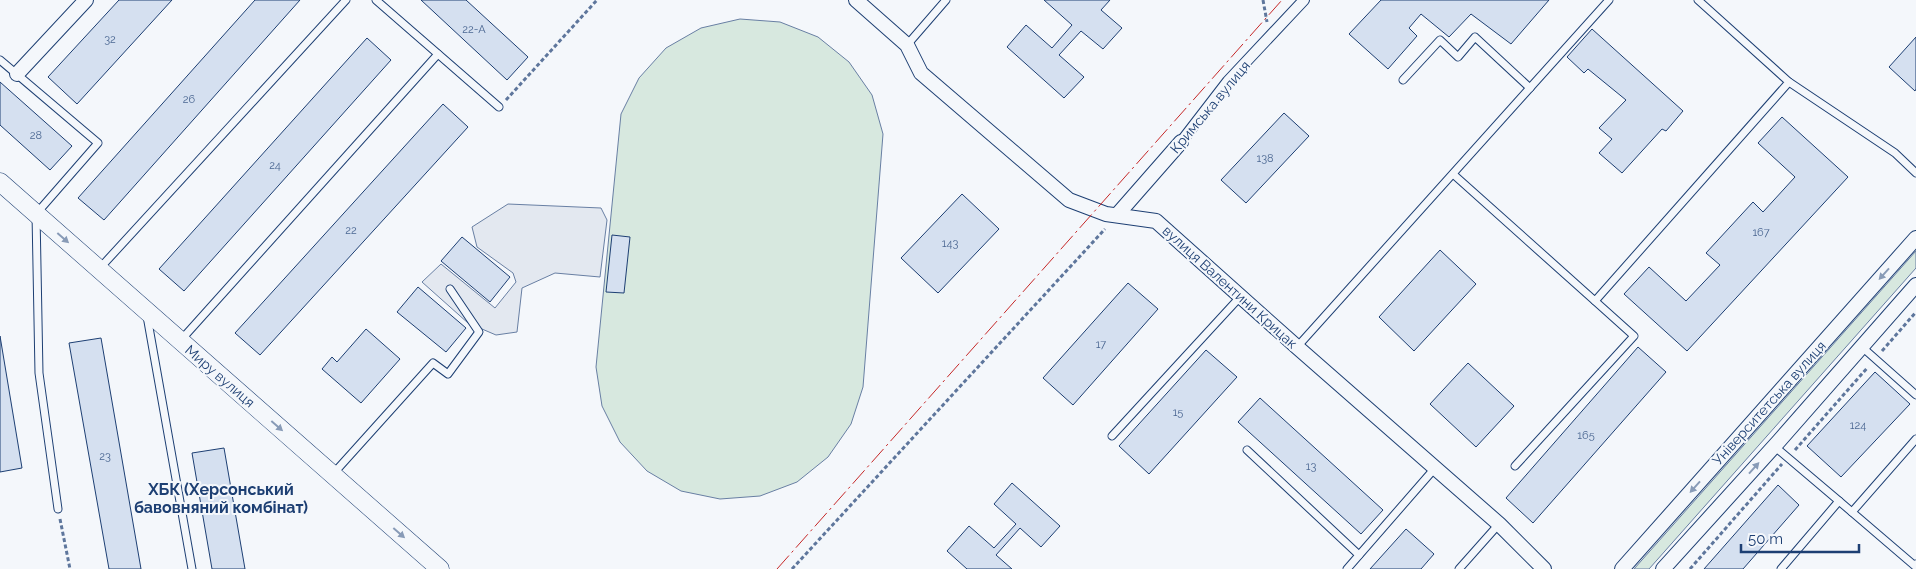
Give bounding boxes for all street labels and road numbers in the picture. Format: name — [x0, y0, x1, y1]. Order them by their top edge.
street label: Кримська вулиця — [1167, 58, 1253, 156]
street label: вулиця Валентини Крицак — [1159, 222, 1301, 352]
street label: Університетська вулиця — [1709, 338, 1829, 468]
street label: Миру вулиця — [182, 342, 258, 410]

